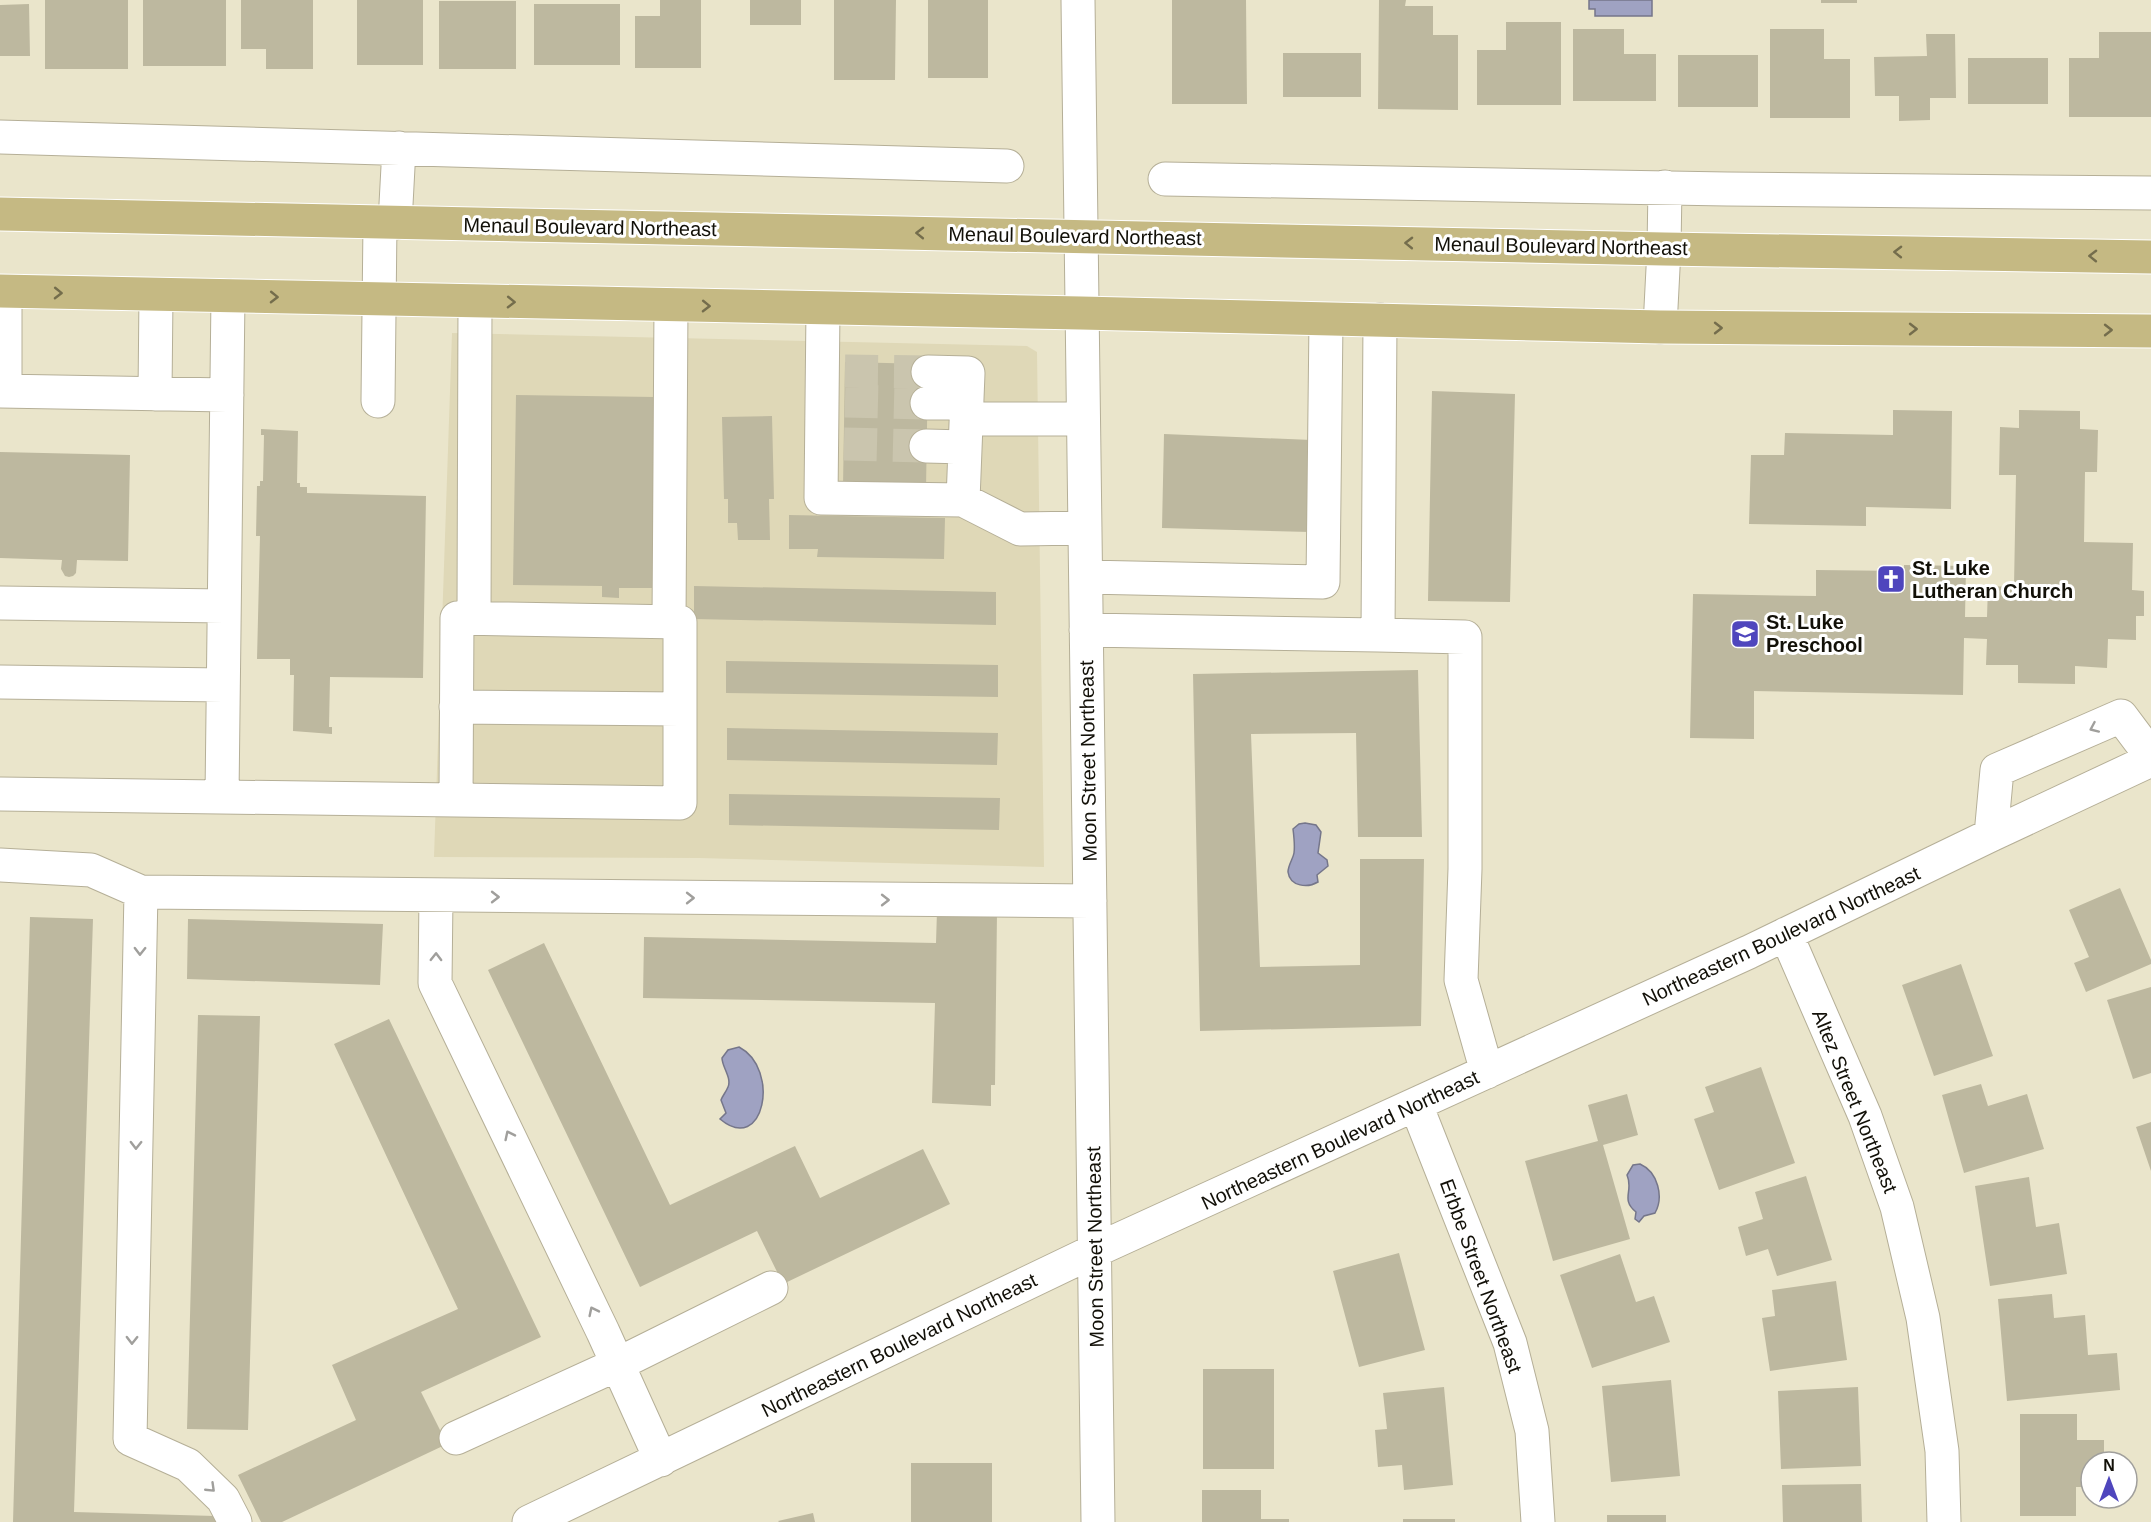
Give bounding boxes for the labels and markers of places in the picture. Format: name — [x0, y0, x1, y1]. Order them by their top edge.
place label: St. Luke Lutheran Church — [1912, 557, 2073, 602]
church icon: St. Luke Lutheran Church — [1875, 563, 1907, 595]
place label: St. Luke Preschool — [1766, 611, 1863, 656]
school or university icon: St. Luke Preschool — [1729, 618, 1761, 650]

